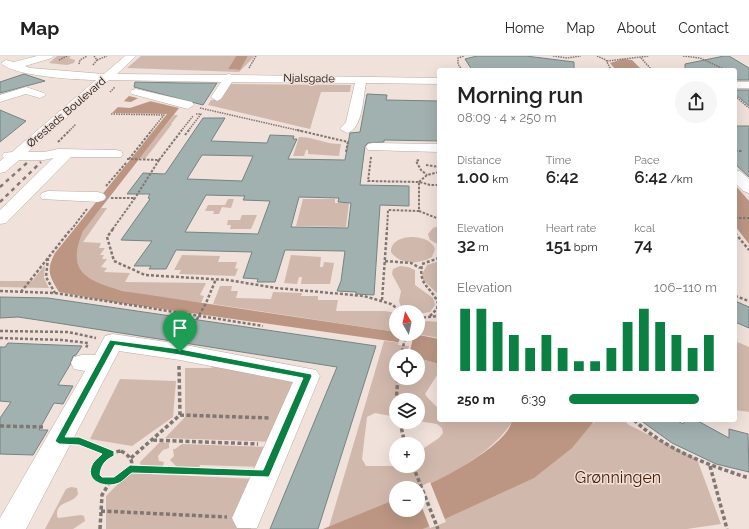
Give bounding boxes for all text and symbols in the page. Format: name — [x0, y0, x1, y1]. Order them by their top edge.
text: Map — [20, 17, 59, 39]
text: Home — [505, 20, 544, 36]
text: Map — [566, 20, 595, 36]
text: About — [617, 20, 656, 36]
text: Contact — [678, 20, 729, 36]
street label: Njalsgade — [283, 72, 335, 85]
street label: Ørestads Boulevard — [24, 74, 109, 150]
button: share — [675, 81, 717, 123]
text: Morning run — [457, 82, 583, 108]
text: 08:09 · 4 × 250 m — [457, 110, 557, 125]
text: Distance — [457, 154, 501, 167]
text: Time — [546, 154, 571, 167]
text: Pace — [634, 154, 660, 167]
text: 1.00 — [457, 167, 490, 187]
text: 6:42 — [546, 167, 579, 187]
text: 6:42 — [634, 167, 667, 187]
text: km — [490, 173, 508, 186]
text: /km — [667, 173, 693, 186]
text: Elevation — [457, 222, 504, 235]
text: Heart rate — [546, 222, 596, 235]
text: kcal — [634, 222, 655, 235]
text: 32 — [457, 235, 476, 255]
text: 151 — [546, 235, 571, 255]
text: 74 — [634, 235, 653, 255]
text: m — [476, 241, 489, 254]
text: bpm — [571, 241, 598, 254]
text: Elevation — [457, 280, 512, 295]
text: 106–110 m — [654, 280, 717, 295]
north arrow — [389, 305, 425, 341]
map controls — [389, 305, 425, 517]
pin — [163, 311, 197, 352]
icon: arrive — [169, 317, 191, 339]
button: locate — [389, 349, 425, 385]
text: 250 m — [457, 392, 495, 407]
text: 6:39 — [521, 392, 546, 407]
button: layers — [389, 393, 425, 429]
button: + — [389, 437, 425, 473]
park label: Grønningen — [575, 468, 661, 487]
button: − — [389, 481, 425, 517]

